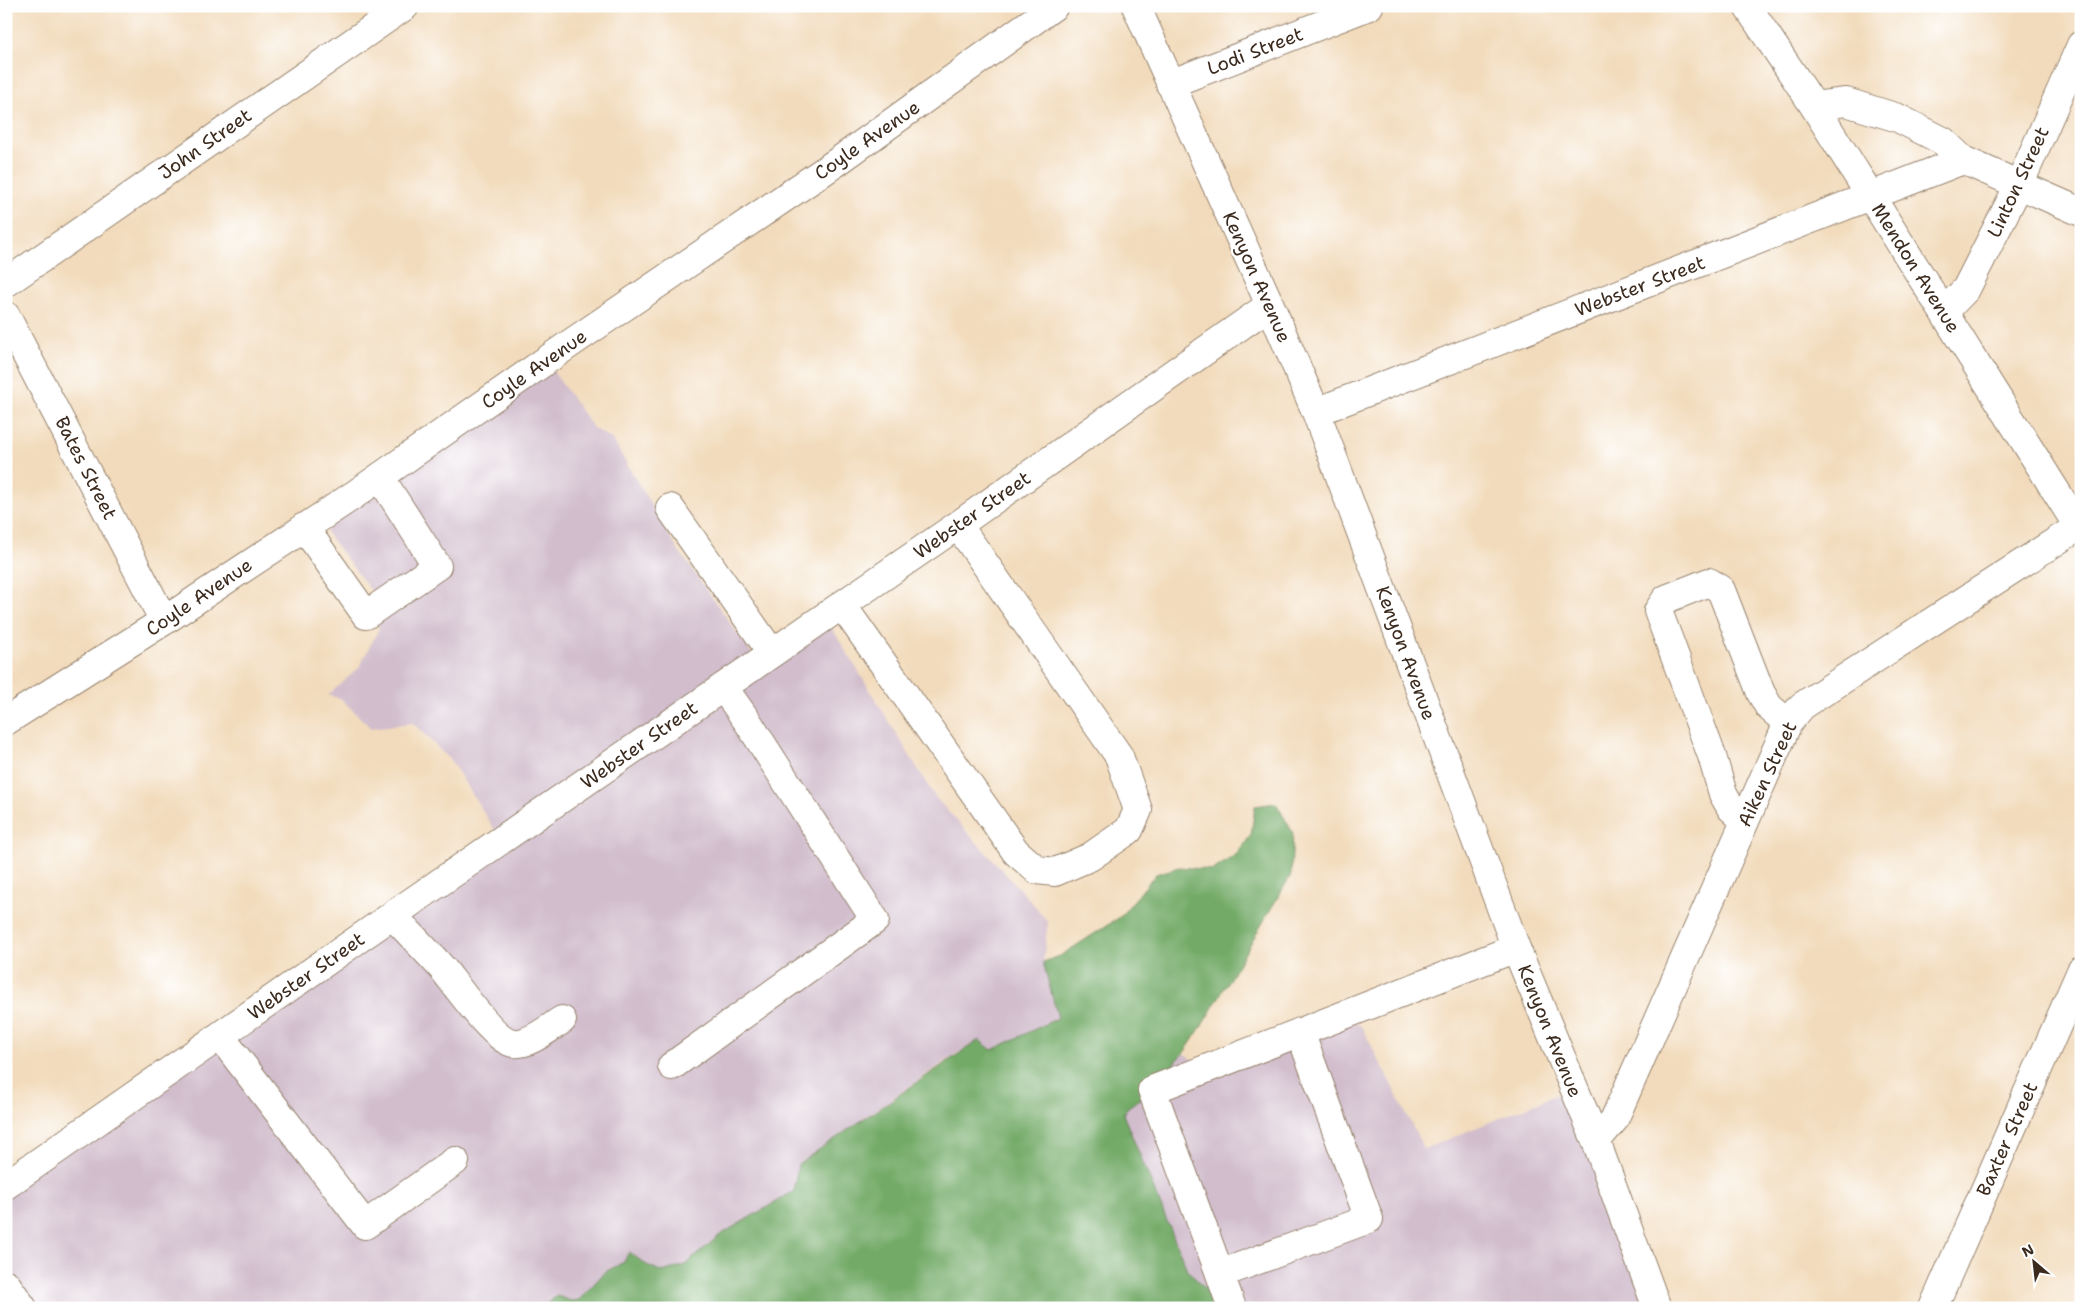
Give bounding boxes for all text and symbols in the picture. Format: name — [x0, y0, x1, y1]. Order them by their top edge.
street label: Lodi Street — [1203, 21, 1307, 81]
street label: Coyle Avenue — [809, 94, 925, 186]
street label: John Street — [154, 103, 256, 185]
street label: Linton Street — [1981, 123, 2055, 241]
street label: Mendon Avenue — [1866, 198, 1966, 338]
street label: Kenyon Avenue — [1217, 208, 1297, 346]
street label: Webster Street — [1571, 250, 1709, 322]
street label: Coyle Avenue — [476, 323, 592, 415]
street label: Bates Street — [49, 412, 123, 524]
street label: Webster Street — [908, 465, 1036, 565]
street label: Coyle Avenue — [141, 552, 257, 642]
street label: Kenyon Avenue — [1370, 583, 1442, 723]
street label: Webster Street — [575, 695, 703, 795]
street label: Aiken Street — [1732, 717, 1802, 831]
street label: Webster Street — [242, 926, 370, 1026]
street label: Kenyon Avenue — [1512, 961, 1588, 1101]
street label: Baxter Street — [1971, 1078, 2043, 1200]
north arrow — [2010, 1236, 2060, 1286]
text: N — [2019, 1240, 2037, 1261]

